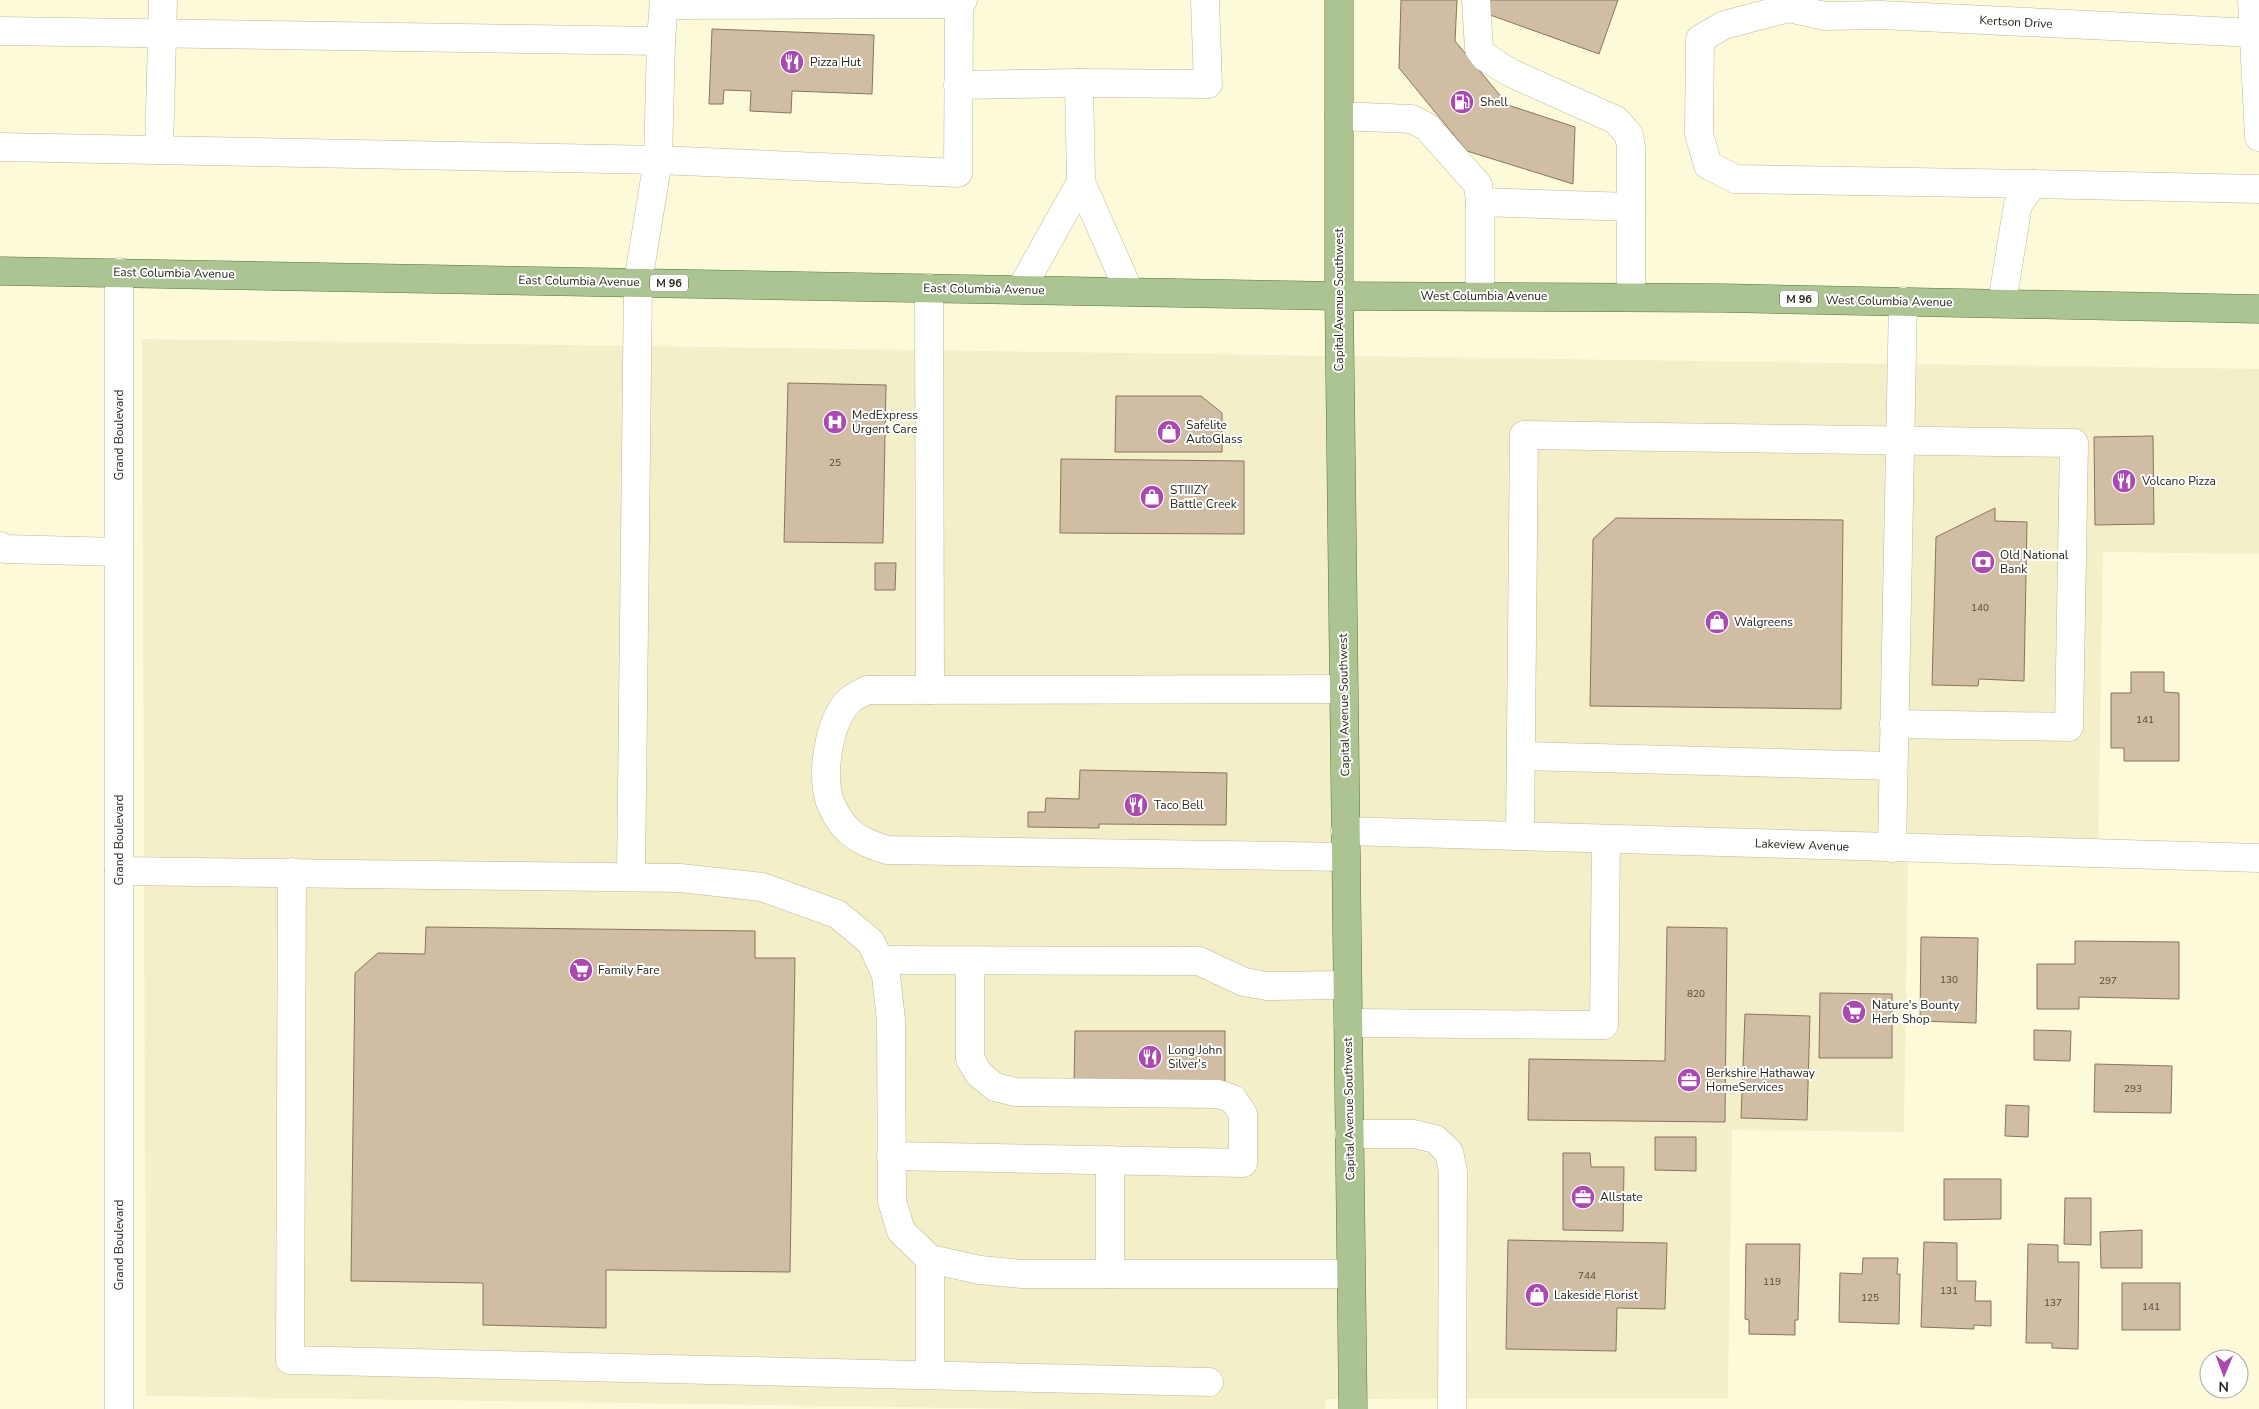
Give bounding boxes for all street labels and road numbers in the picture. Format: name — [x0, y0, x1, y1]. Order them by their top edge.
street label: Kertson Drive — [1979, 12, 2053, 32]
street label: Capital Avenue Southwest — [1331, 228, 1347, 372]
street label: East Columbia Avenue — [113, 264, 235, 282]
street label: East Columbia Avenue — [518, 272, 640, 290]
road number: M 96 — [650, 274, 688, 292]
street label: East Columbia Avenue — [923, 280, 1045, 298]
street label: West Columbia Avenue — [1421, 288, 1547, 304]
road number: M 96 — [1780, 290, 1818, 308]
street label: West Columbia Avenue — [1825, 292, 1953, 310]
street label: Grand Boulevard — [111, 389, 127, 481]
street label: Capital Avenue Southwest — [1335, 632, 1353, 777]
street label: Grand Boulevard — [111, 794, 127, 886]
street label: Lakeview Avenue — [1755, 835, 1849, 855]
street label: Capital Avenue Southwest — [1340, 1036, 1358, 1181]
street label: Grand Boulevard — [111, 1199, 127, 1291]

